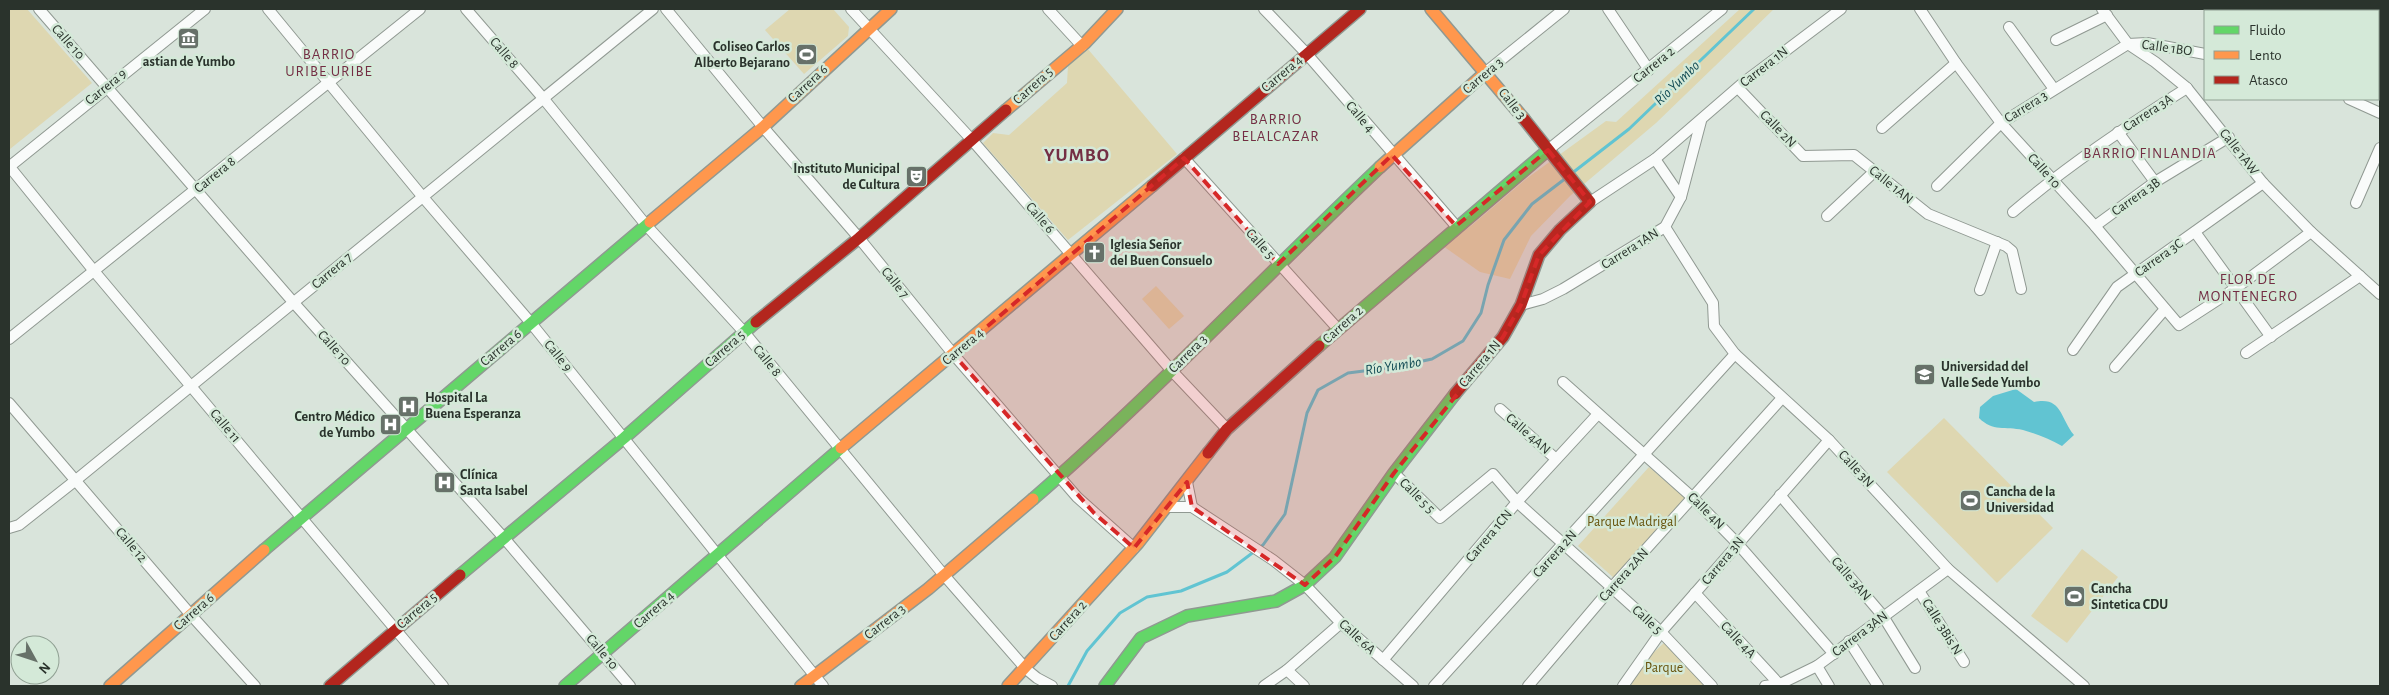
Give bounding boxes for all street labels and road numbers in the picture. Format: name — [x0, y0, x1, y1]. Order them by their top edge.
street label: Calle 10 — [49, 22, 87, 62]
street label: Calle 8 — [487, 35, 521, 71]
street label: Calle 1BO — [2141, 38, 2193, 58]
street label: Carrera 2 — [1631, 44, 1677, 86]
street label: Carrera 1N — [1737, 44, 1791, 90]
street label: Carrera 4 — [1259, 53, 1305, 95]
street label: Carrera 3 — [1460, 55, 1506, 97]
street label: Carrera 6 — [785, 62, 831, 106]
street label: Carrera 5 — [1010, 65, 1056, 107]
street label: Carrera 9 — [83, 66, 129, 108]
street label: Calle 3 — [1496, 86, 1528, 122]
street label: Carrera 3 — [2002, 88, 2050, 126]
street label: Carrera 3A — [2121, 92, 2175, 134]
street label: Calle 4 — [1343, 99, 1377, 136]
street label: Calle 2N — [1757, 108, 1799, 150]
street label: Calle 1AW — [2217, 126, 2262, 178]
street label: Calle 10 — [2025, 151, 2063, 191]
street label: Carrera 8 — [192, 154, 238, 196]
street label: Calle 1AN — [1866, 163, 1916, 207]
street label: Carrera 3B — [2109, 175, 2163, 219]
street label: Calle 6 — [1023, 200, 1057, 236]
street label: Calle 5 — [1243, 226, 1277, 262]
street label: Carrera 1AN — [1599, 226, 1661, 272]
street label: Carrera 3C — [2132, 236, 2186, 280]
street label: Carrera 7 — [309, 250, 355, 292]
street label: Calle 7 — [878, 265, 912, 301]
street label: Carrera 2 — [1320, 304, 1366, 346]
street label: Carrera 4 — [940, 326, 986, 368]
street label: Carrera 6 — [478, 327, 524, 369]
street label: Calle 10 — [315, 328, 353, 368]
street label: Carrera 5 — [702, 328, 748, 370]
street label: Carrera 3 — [1166, 332, 1210, 376]
street label: Calle 9 — [541, 338, 575, 374]
street label: Carrera 1N — [1456, 338, 1504, 390]
street label: Calle 8 — [750, 343, 784, 379]
street label: Calle 11 — [207, 407, 243, 445]
street label: Calle 4AN — [1503, 411, 1553, 457]
street label: Calle 3N — [1836, 448, 1876, 490]
street label: Calle 5 5 — [1397, 476, 1437, 516]
street label: Calle 4N — [1685, 490, 1727, 532]
street label: Carrera 1CN — [1463, 507, 1515, 565]
street label: Calle 12 — [113, 525, 149, 565]
street label: Carrera 2N — [1530, 528, 1580, 580]
street label: Carrera 3N — [1699, 534, 1747, 588]
street label: Carrera 2AN — [1597, 546, 1651, 604]
street label: Calle 3AN — [1828, 554, 1874, 604]
street label: Carrera 4 — [631, 588, 677, 631]
street label: Carrera 5 — [394, 590, 440, 632]
street label: Carrera 6 — [171, 591, 217, 633]
street label: Calle 3Bis N — [1919, 597, 1965, 657]
street label: Carrera 2 — [1047, 598, 1089, 644]
street label: Carrera 3 — [862, 602, 908, 642]
street label: Calle 5 — [1629, 603, 1665, 637]
street label: Carrera 3AN — [1830, 609, 1890, 659]
street label: Calle 6A — [1336, 617, 1378, 657]
street label: Calle 4A — [1718, 619, 1758, 661]
street label: Calle 10 — [583, 632, 621, 672]

